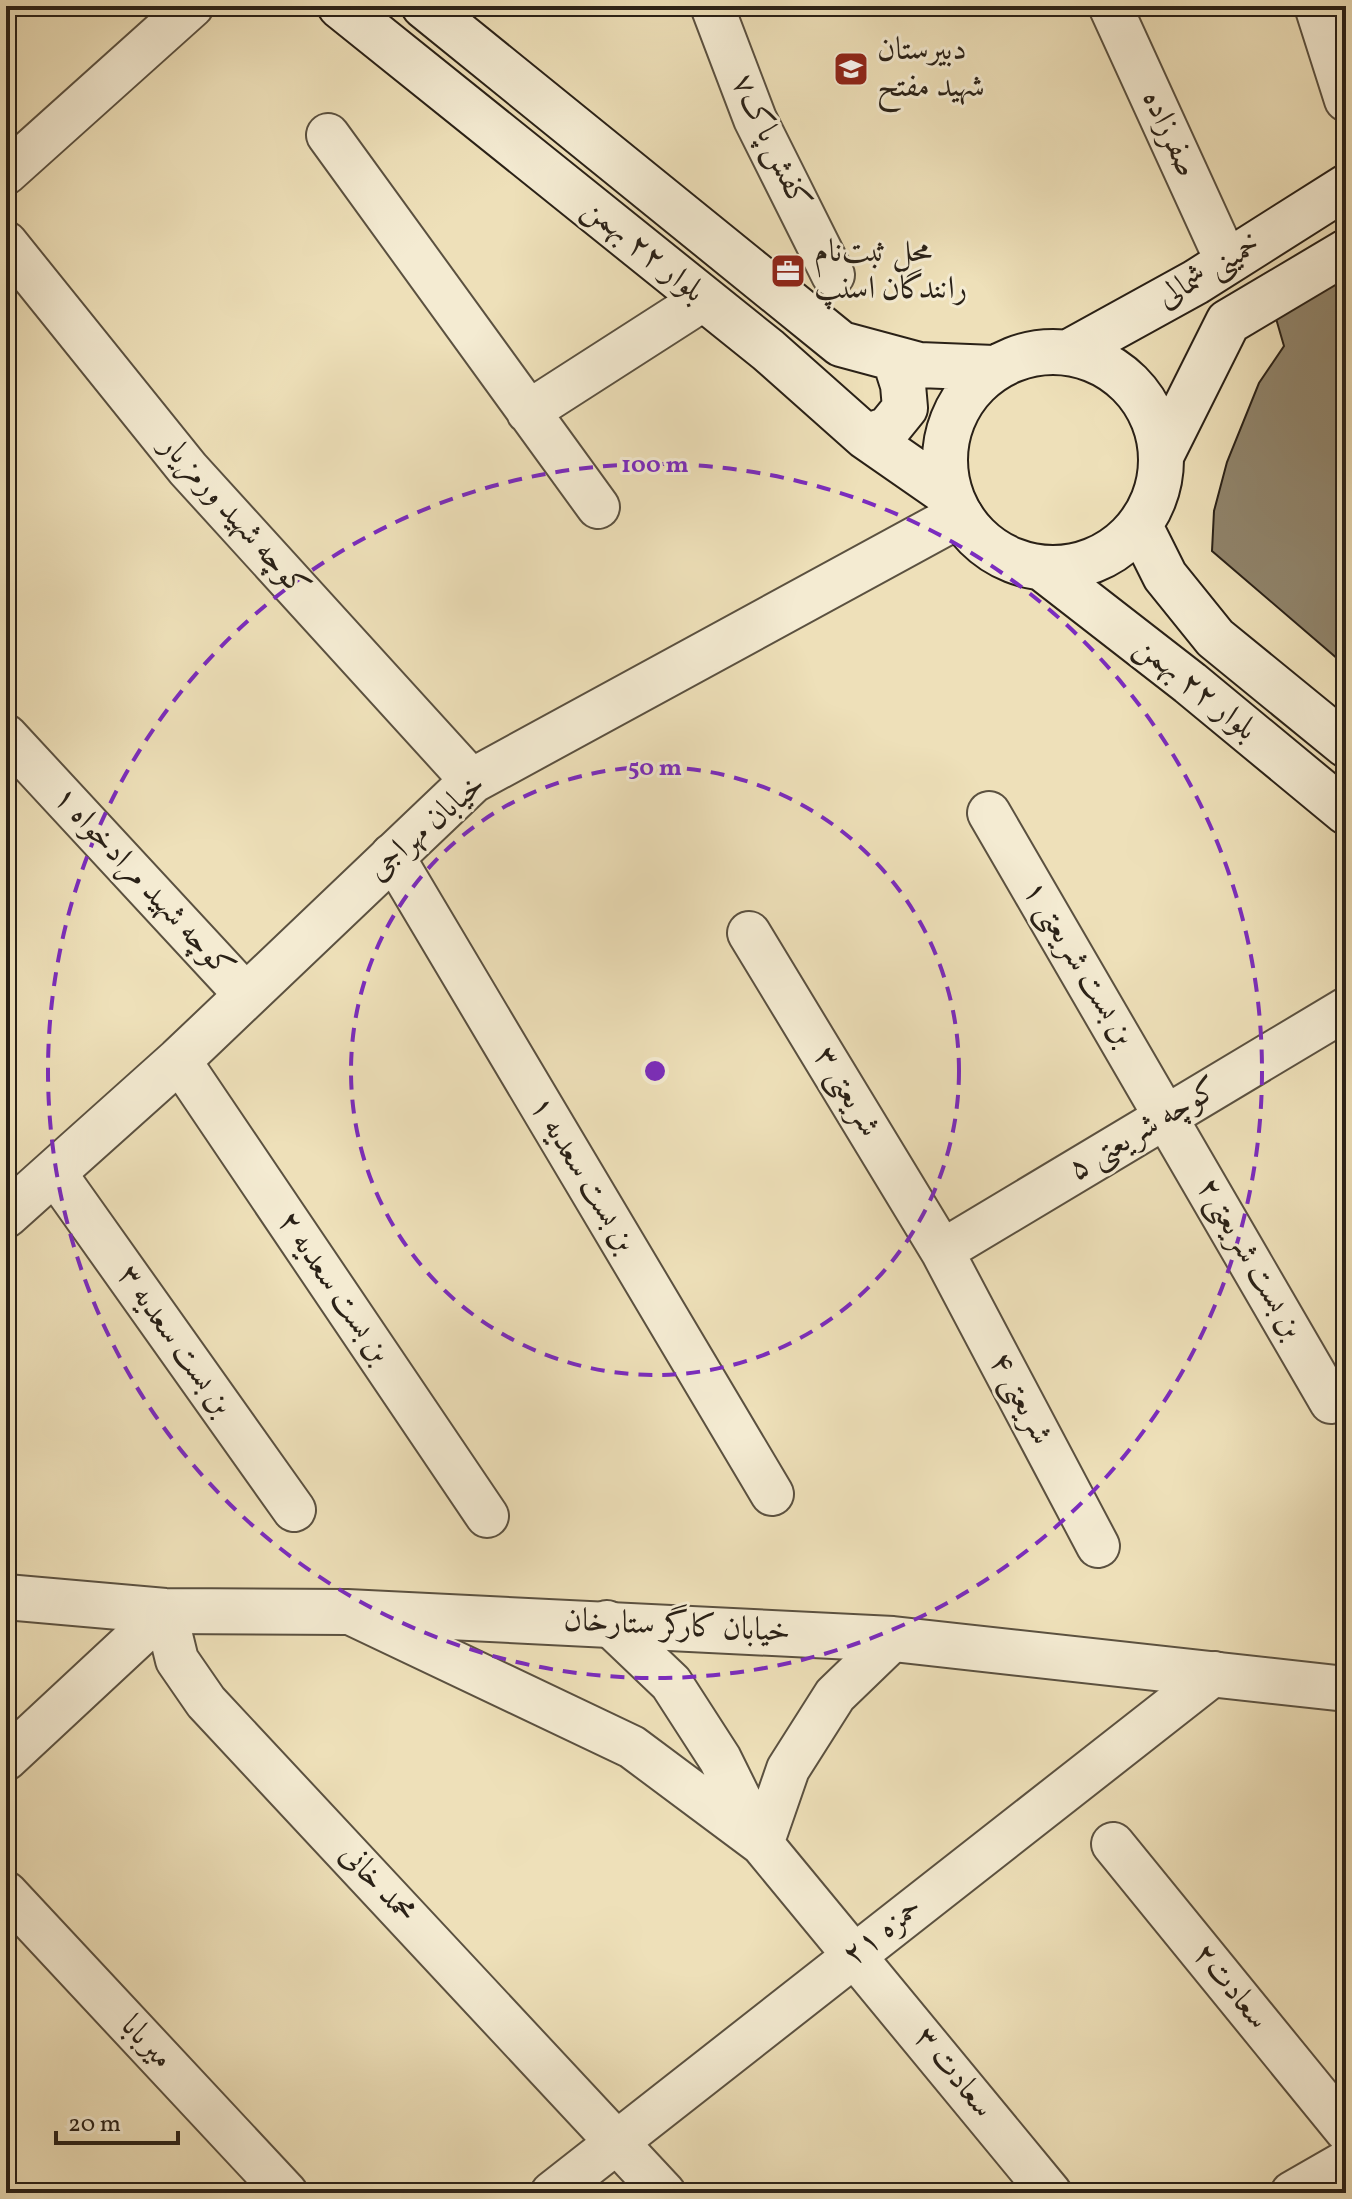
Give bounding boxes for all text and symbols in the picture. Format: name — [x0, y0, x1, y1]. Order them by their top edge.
place label: دبیرستان شهید مفتح — [877, 29, 985, 113]
school or university icon: دبیرستان شهید مفتح — [832, 50, 870, 88]
street label: کفش پاک۷ — [719, 67, 821, 217]
street label: صفرزاده — [1130, 83, 1208, 185]
street label: بلوار ۲۲ بهمن — [572, 188, 714, 314]
street label: خمینی شمالی — [1149, 224, 1269, 320]
place label: محل ثبت‌نام رانندگان اسنپ — [814, 231, 967, 312]
office icon: محل ثبت‌نام رانندگان اسنپ — [769, 252, 807, 290]
street label: کوچه شهید ورمزیار — [147, 424, 319, 608]
text: 100 m — [621, 449, 689, 483]
street label: بلوار ۲۲ بهمن — [1124, 626, 1266, 752]
text: 50 m — [628, 752, 682, 786]
street label: خیابان مهراجی — [358, 764, 496, 892]
street label: ۱ کوچه شهید مرادخواه — [42, 777, 244, 989]
street label: بن بست شریعتی ۱ — [1011, 873, 1145, 1055]
street label: شریعتی ۳ — [802, 1038, 890, 1146]
centre of rings — [641, 1057, 669, 1085]
street label: ۵ کوچه شریعتی — [1060, 1068, 1228, 1192]
street label: بن بست سعدیه ۱ — [518, 1088, 646, 1262]
street label: بن بست شریعتی۲ — [1185, 1170, 1313, 1348]
street label: بن بست سعدیه ۲ — [266, 1203, 400, 1373]
street label: بن بست سعدیه ۳ — [105, 1256, 243, 1426]
street label: شریعتی ۴ — [977, 1345, 1063, 1453]
street label: خیابان کارگر ستارخان — [563, 1597, 792, 1655]
street label: محمد خانی — [328, 1834, 426, 1934]
street label: حمزه ۲۱ — [834, 1887, 932, 1977]
street label: سعادت۲ — [1181, 1934, 1279, 2040]
street label: میربابا — [110, 2006, 182, 2080]
street label: سعادت ۳ — [902, 2018, 1004, 2128]
scale bar — [56, 2095, 178, 2145]
text: 20 m — [68, 2108, 121, 2142]

